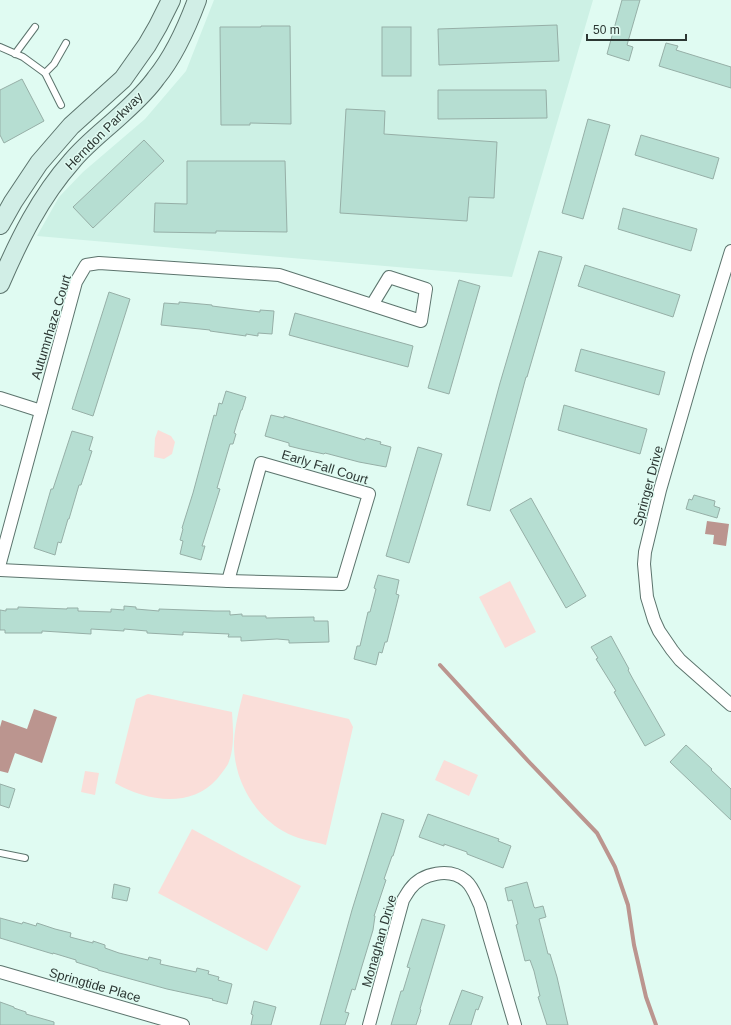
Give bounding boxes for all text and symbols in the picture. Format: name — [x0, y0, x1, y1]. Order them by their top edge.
scale bar — [587, 16, 686, 42]
text: 50 m — [593, 23, 620, 37]
street label: Herndon Parkway — [62, 89, 146, 173]
street label: Autumnhaze Court — [28, 273, 74, 381]
street label: Springer Drive — [630, 444, 666, 528]
street label: Early Fall Court — [280, 447, 370, 487]
street label: Monaghan Drive — [359, 893, 399, 989]
street label: Springtide Place — [47, 965, 143, 1005]

